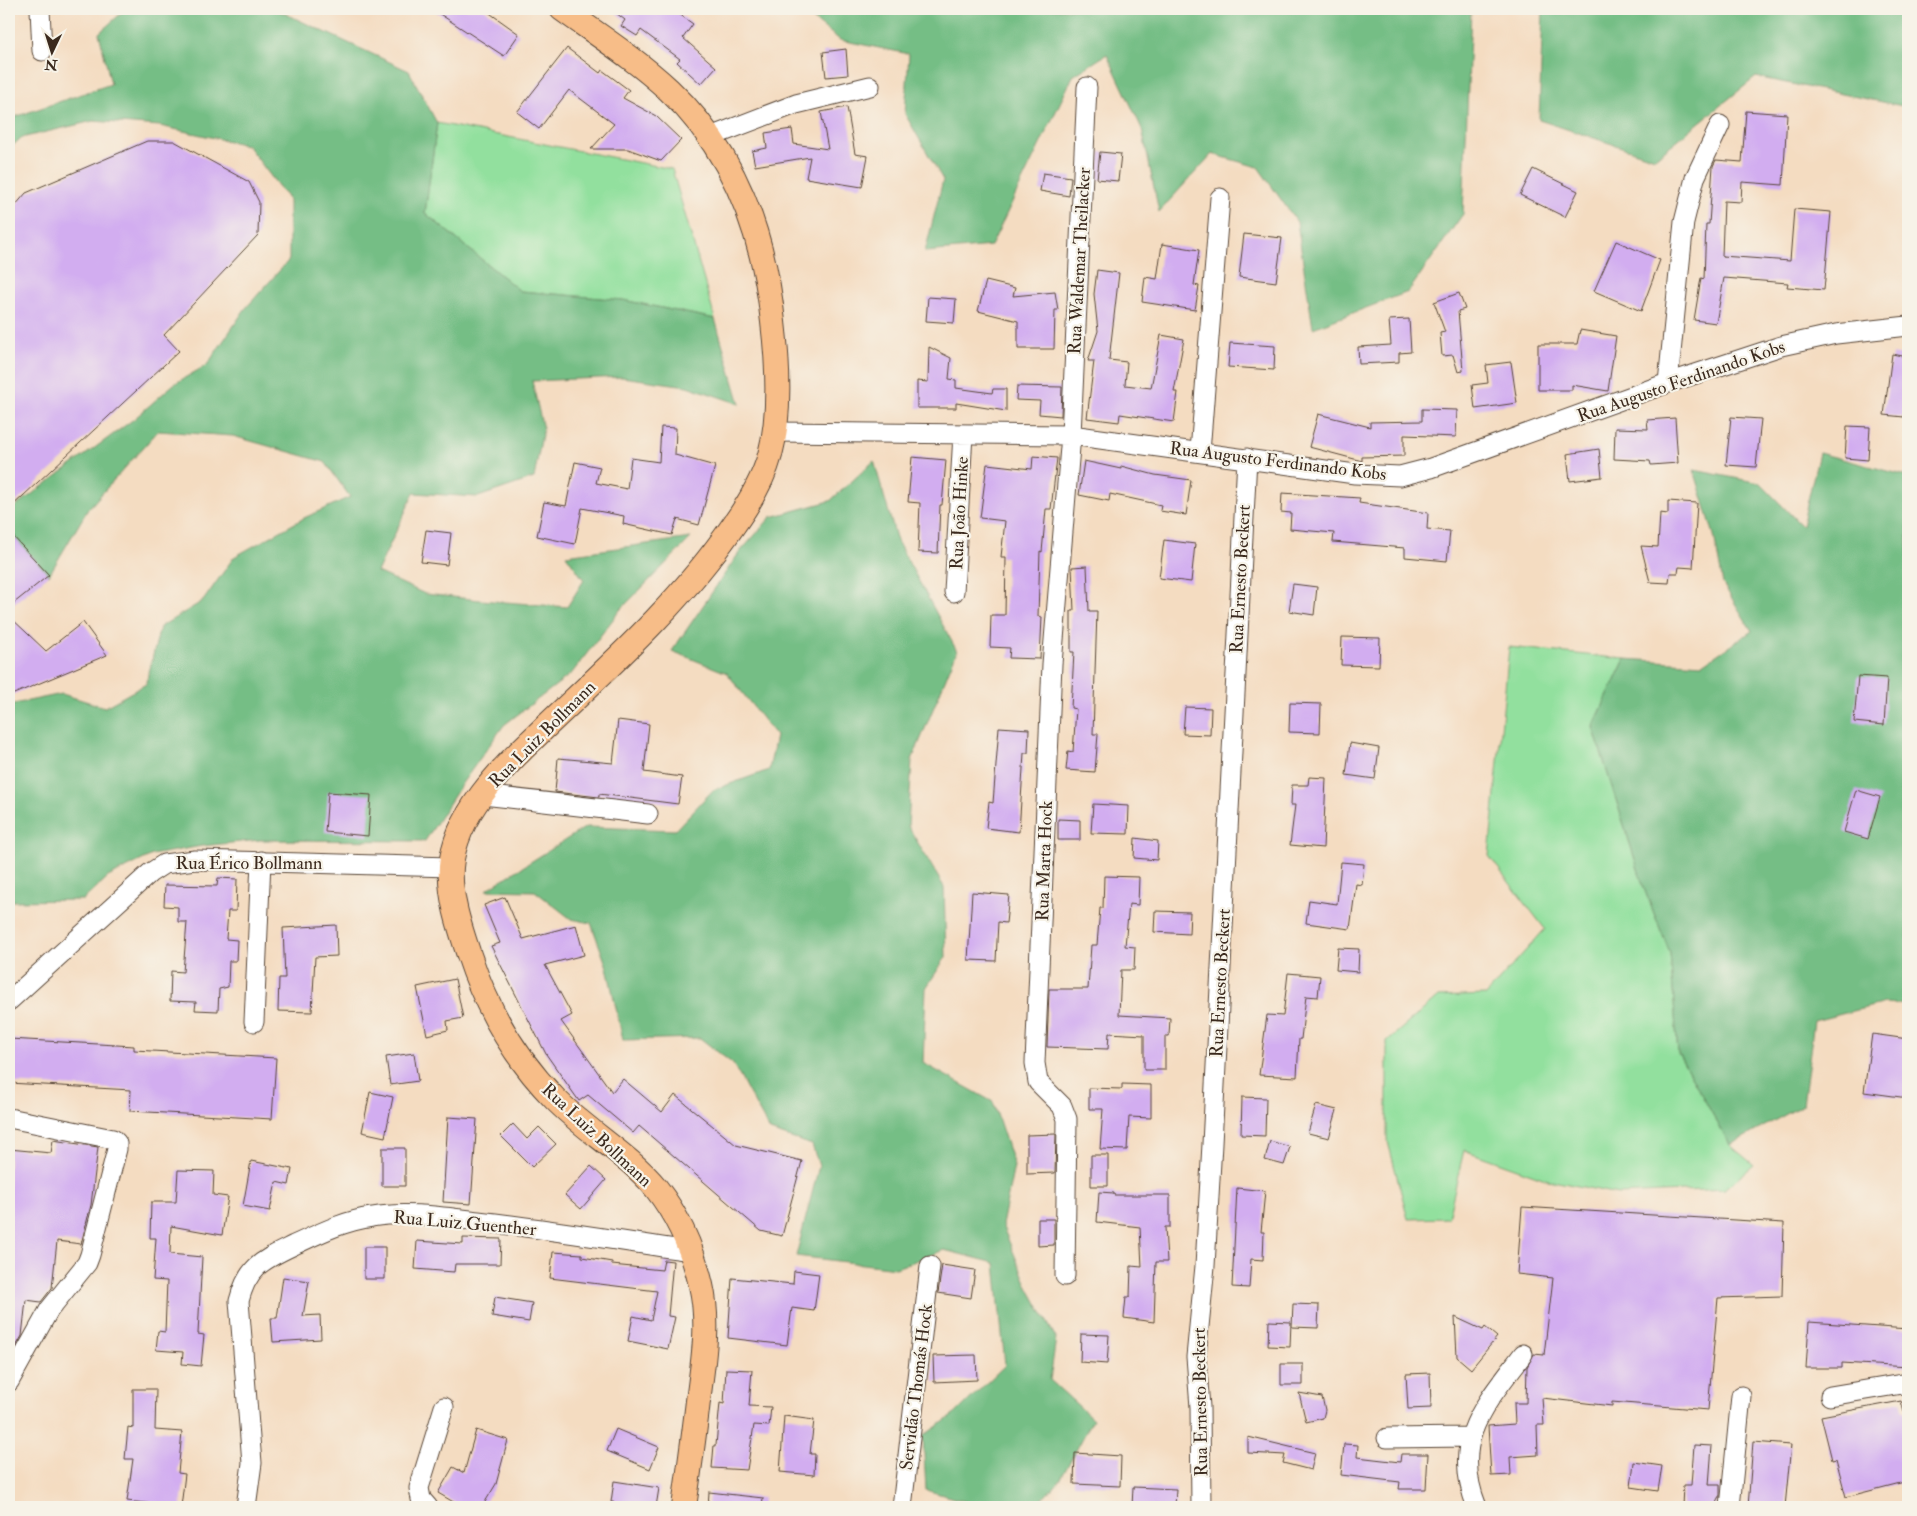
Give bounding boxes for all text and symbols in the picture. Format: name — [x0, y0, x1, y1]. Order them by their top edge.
north arrow — [28, 28, 78, 78]
text: N — [44, 56, 59, 73]
street label: Rua Waldemar Theilacker — [1063, 167, 1096, 355]
street label: Rua Augusto Ferdinando Kobs — [1574, 335, 1788, 428]
street label: Rua Augusto Ferdinando Kobs — [1168, 437, 1388, 486]
street label: Rua João Hinke — [945, 455, 974, 570]
street label: Rua Ernesto Beckert — [1225, 504, 1256, 654]
street label: Rua Luiz Bollmann — [484, 676, 601, 793]
street label: Rua Marta Hock — [1031, 800, 1058, 922]
street label: Rua Érico Bollmann — [176, 852, 322, 875]
street label: Rua Ernesto Beckert — [1205, 908, 1236, 1058]
street label: Rua Luiz Bollmann — [537, 1078, 657, 1192]
street label: Rua Luiz Guenther — [392, 1206, 538, 1241]
street label: Servidão Thomás Hock — [895, 1302, 938, 1472]
street label: Rua Ernesto Beckert — [1188, 1327, 1213, 1477]

